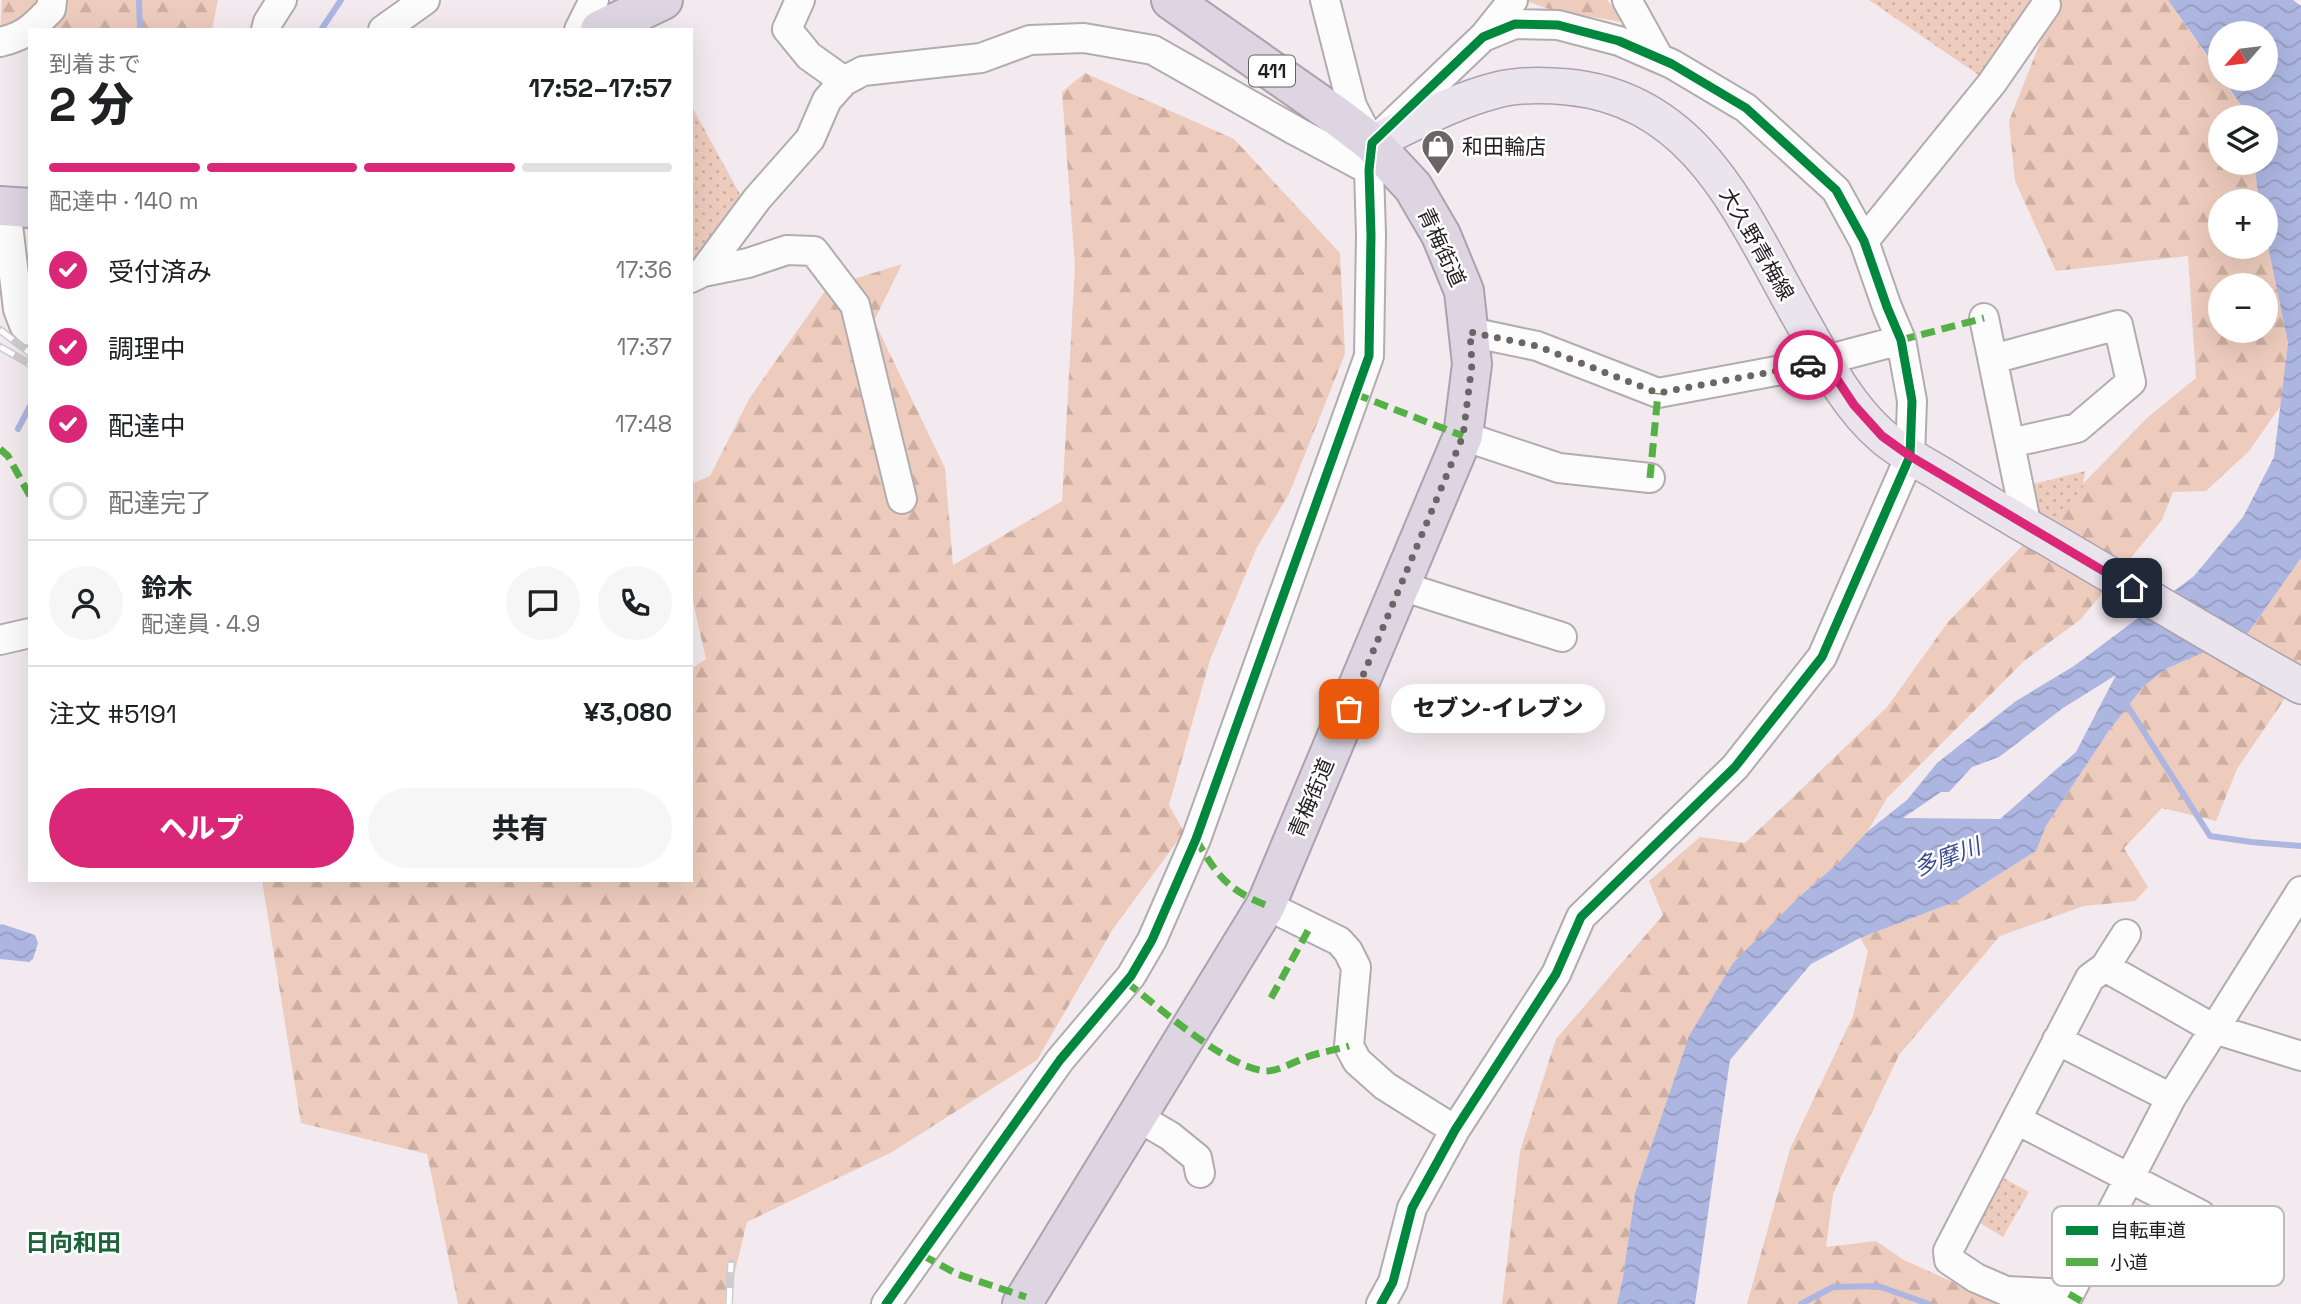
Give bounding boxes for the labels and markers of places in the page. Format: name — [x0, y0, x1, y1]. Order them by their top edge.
shop icon: 和田輪店 — [1419, 127, 1457, 176]
place label: 和田輪店 — [1462, 133, 1546, 160]
pin — [2102, 558, 2162, 618]
pin — [1319, 679, 1379, 739]
callout: セブン-イレブン — [1391, 684, 1604, 734]

